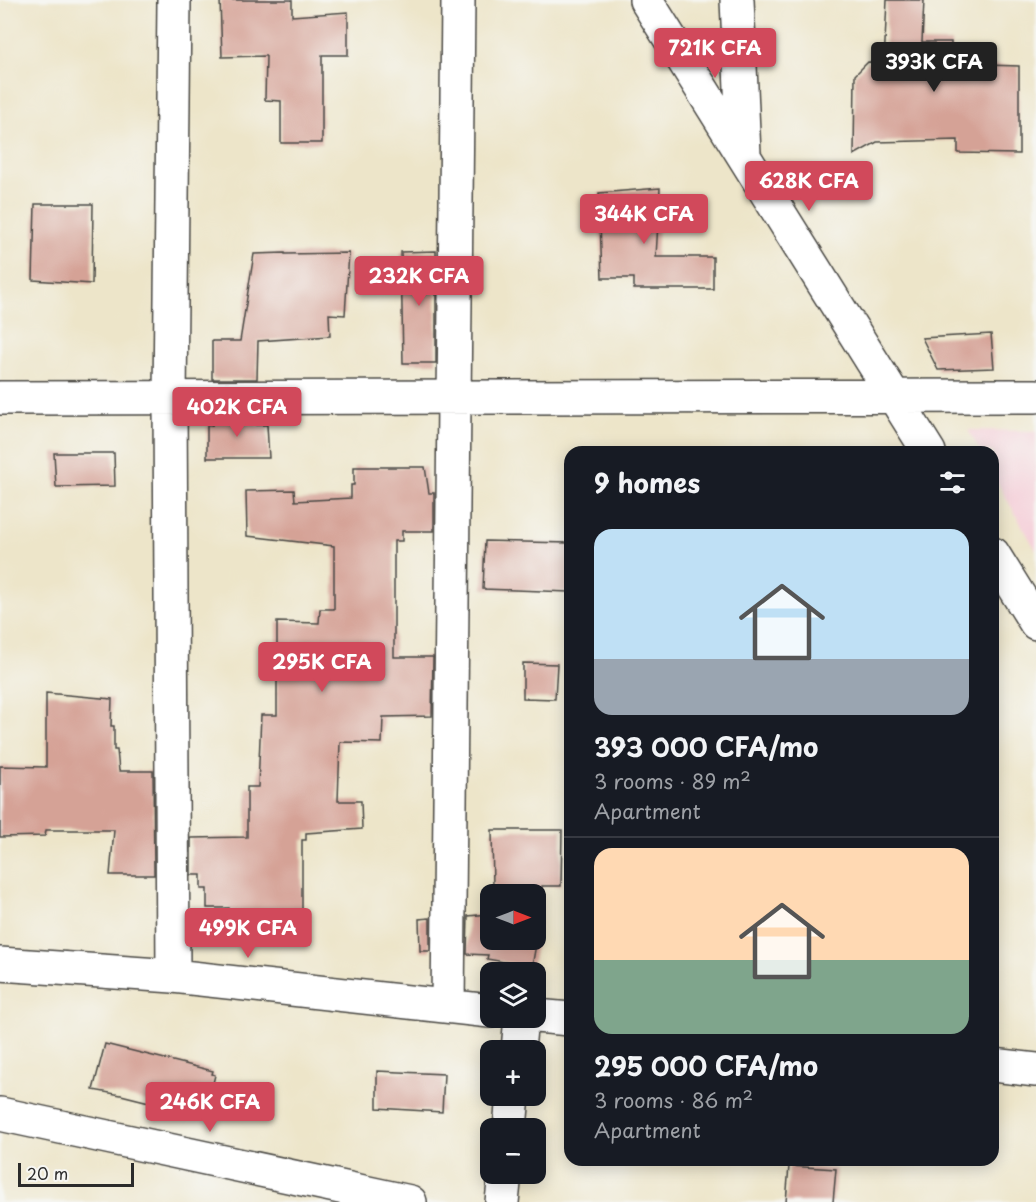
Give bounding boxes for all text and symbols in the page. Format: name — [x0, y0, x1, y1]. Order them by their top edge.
pin: 721K CFA — [653, 28, 777, 79]
text: 721K CFA — [668, 32, 762, 62]
pin: 393K CFA — [872, 42, 996, 93]
text: 393K CFA — [885, 46, 983, 76]
pin: 628K CFA — [747, 161, 871, 212]
text: 628K CFA — [759, 165, 859, 195]
pin: 344K CFA — [582, 194, 706, 245]
text: 344K CFA — [594, 198, 694, 228]
pin: 232K CFA — [357, 256, 481, 307]
text: 232K CFA — [369, 260, 470, 290]
pin: 402K CFA — [175, 387, 299, 438]
text: 402K CFA — [186, 391, 288, 421]
text: 9 homes — [594, 463, 700, 502]
icon: filters — [936, 466, 969, 499]
icon: home — [728, 568, 836, 676]
pin: 295K CFA — [260, 642, 384, 693]
text: 295K CFA — [272, 646, 372, 676]
text: 393 000 CFA/mo — [594, 727, 818, 766]
text: 3 rooms · 89 m² — [594, 766, 751, 796]
text: Apartment — [594, 796, 701, 826]
north arrow — [480, 884, 546, 950]
map controls — [480, 884, 546, 1184]
icon: home — [728, 887, 836, 995]
pin: 499K CFA — [186, 908, 310, 959]
text: 499K CFA — [199, 912, 297, 942]
button: layers — [480, 962, 546, 1028]
button: + — [480, 1040, 546, 1106]
text: 295 000 CFA/mo — [594, 1046, 818, 1085]
pin: 246K CFA — [148, 1082, 272, 1133]
text: 3 rooms · 86 m² — [594, 1085, 753, 1115]
text: 246K CFA — [160, 1086, 260, 1116]
text: Apartment — [594, 1115, 701, 1145]
button: − — [480, 1118, 546, 1184]
scale bar — [18, 1160, 134, 1188]
text: 20 m — [27, 1161, 68, 1185]

